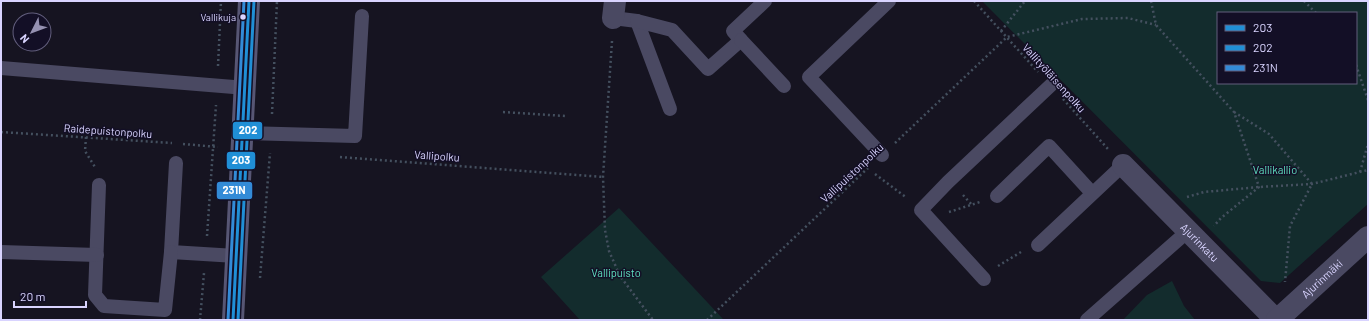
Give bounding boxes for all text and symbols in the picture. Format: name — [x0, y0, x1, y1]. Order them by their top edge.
place label: Vallikuja — [200, 11, 236, 23]
north arrow — [12, 12, 52, 52]
marker: Vallikuja — [238, 12, 248, 22]
legend — [1217, 12, 1357, 84]
text: 203 — [1253, 20, 1272, 34]
text: N — [17, 32, 31, 46]
text: 202 — [1253, 40, 1273, 54]
street label: Vallityöläisenpolku — [1020, 41, 1089, 115]
text: 231N — [1253, 60, 1278, 74]
street label: Raidepuistonpolku — [63, 121, 153, 140]
line badge: 202 — [232, 121, 263, 140]
text: 202 — [239, 123, 257, 136]
street label: Vallipuistonpolku — [818, 140, 886, 205]
street label: Vallipolku — [414, 147, 460, 164]
line badge: 203 — [226, 151, 256, 170]
text: 203 — [232, 153, 250, 166]
park label: Vallikallio — [1253, 163, 1297, 176]
line badge: 231N — [216, 181, 253, 200]
text: 231N — [222, 183, 246, 196]
street label: Ajurinkatu — [1178, 220, 1222, 264]
street label: Ajurinmäki — [1298, 256, 1345, 301]
park label: Vallipuisto — [591, 266, 641, 279]
scale bar — [14, 283, 86, 309]
text: 20 m — [20, 289, 46, 303]

